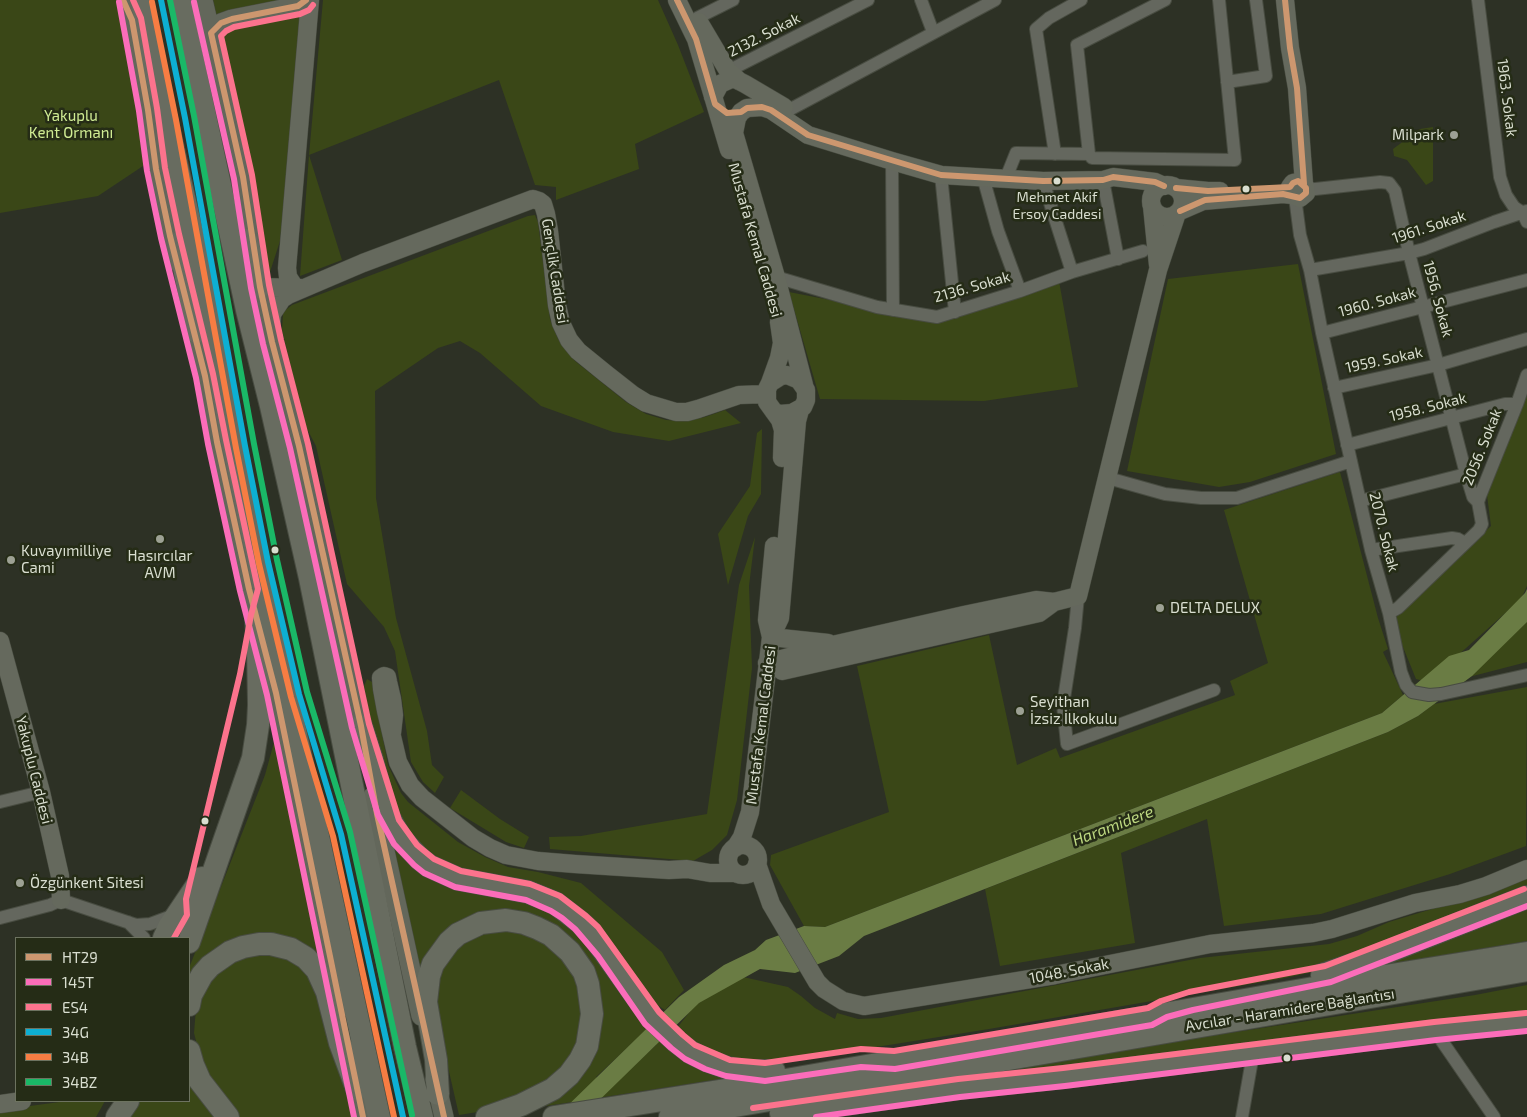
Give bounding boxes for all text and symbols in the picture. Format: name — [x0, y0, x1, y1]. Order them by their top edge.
street label: 2132. Sokak — [725, 9, 803, 61]
street label: 1963. Sokak — [1493, 58, 1521, 138]
park label: Yakuplu Kent Ormanı — [29, 107, 113, 142]
place label: Milpark — [1392, 126, 1444, 144]
marker: Milpark — [1448, 129, 1460, 141]
street label: Mustafa Kemal Caddesi — [724, 161, 786, 319]
marker: Mehmet Akif Ersoy Caddesi — [1052, 176, 1062, 186]
unlabelled marker — [1241, 184, 1251, 194]
place label: Mehmet Akif Ersoy Caddesi — [1013, 189, 1101, 222]
street label: 1961. Sokak — [1390, 207, 1468, 247]
street label: Gençlik Caddesi — [538, 217, 572, 325]
street label: 1956. Sokak — [1419, 259, 1457, 339]
street label: 2136. Sokak — [932, 268, 1012, 306]
street label: 1960. Sokak — [1336, 283, 1418, 321]
street label: 1959. Sokak — [1344, 343, 1424, 377]
street label: 1958. Sokak — [1388, 389, 1468, 425]
street label: 2056. Sokak — [1458, 406, 1506, 488]
street label: 2070. Sokak — [1365, 490, 1403, 574]
marker: Hasırcılar AVM — [154, 533, 166, 545]
place label: Kuvayımilliye Cami — [21, 542, 112, 577]
unlabelled marker — [270, 545, 280, 555]
place label: Hasırcılar AVM — [127, 547, 193, 582]
marker: Kuvayımilliye Cami — [5, 554, 17, 566]
place label: DELTA DELUX — [1170, 599, 1260, 617]
marker: DELTA DELUX — [1154, 602, 1166, 614]
street label: Mustafa Kemal Caddesi — [742, 645, 780, 805]
place label: Seyithan İzsiz İlkokulu — [1030, 693, 1117, 728]
marker: Seyithan İzsiz İlkokulu — [1014, 705, 1026, 717]
street label: Yakuplu Caddesi — [12, 714, 56, 826]
water label: Haramidere — [1070, 802, 1156, 850]
unlabelled marker — [200, 816, 210, 826]
place label: Özgünkent Sitesi — [30, 874, 144, 892]
marker: Özgünkent Sitesi — [14, 877, 26, 889]
legend — [15, 937, 190, 1102]
text: HT29 — [62, 948, 98, 966]
street label: 1048. Sokak — [1028, 954, 1110, 988]
text: 145T — [62, 973, 94, 991]
street label: Avcılar - Haramidere Bağlantısı — [1184, 985, 1396, 1035]
text: ES4 — [62, 998, 88, 1016]
text: 34G — [62, 1023, 89, 1041]
text: 34B — [62, 1048, 89, 1066]
unlabelled marker — [1282, 1053, 1292, 1063]
text: 34BZ — [62, 1073, 97, 1091]

